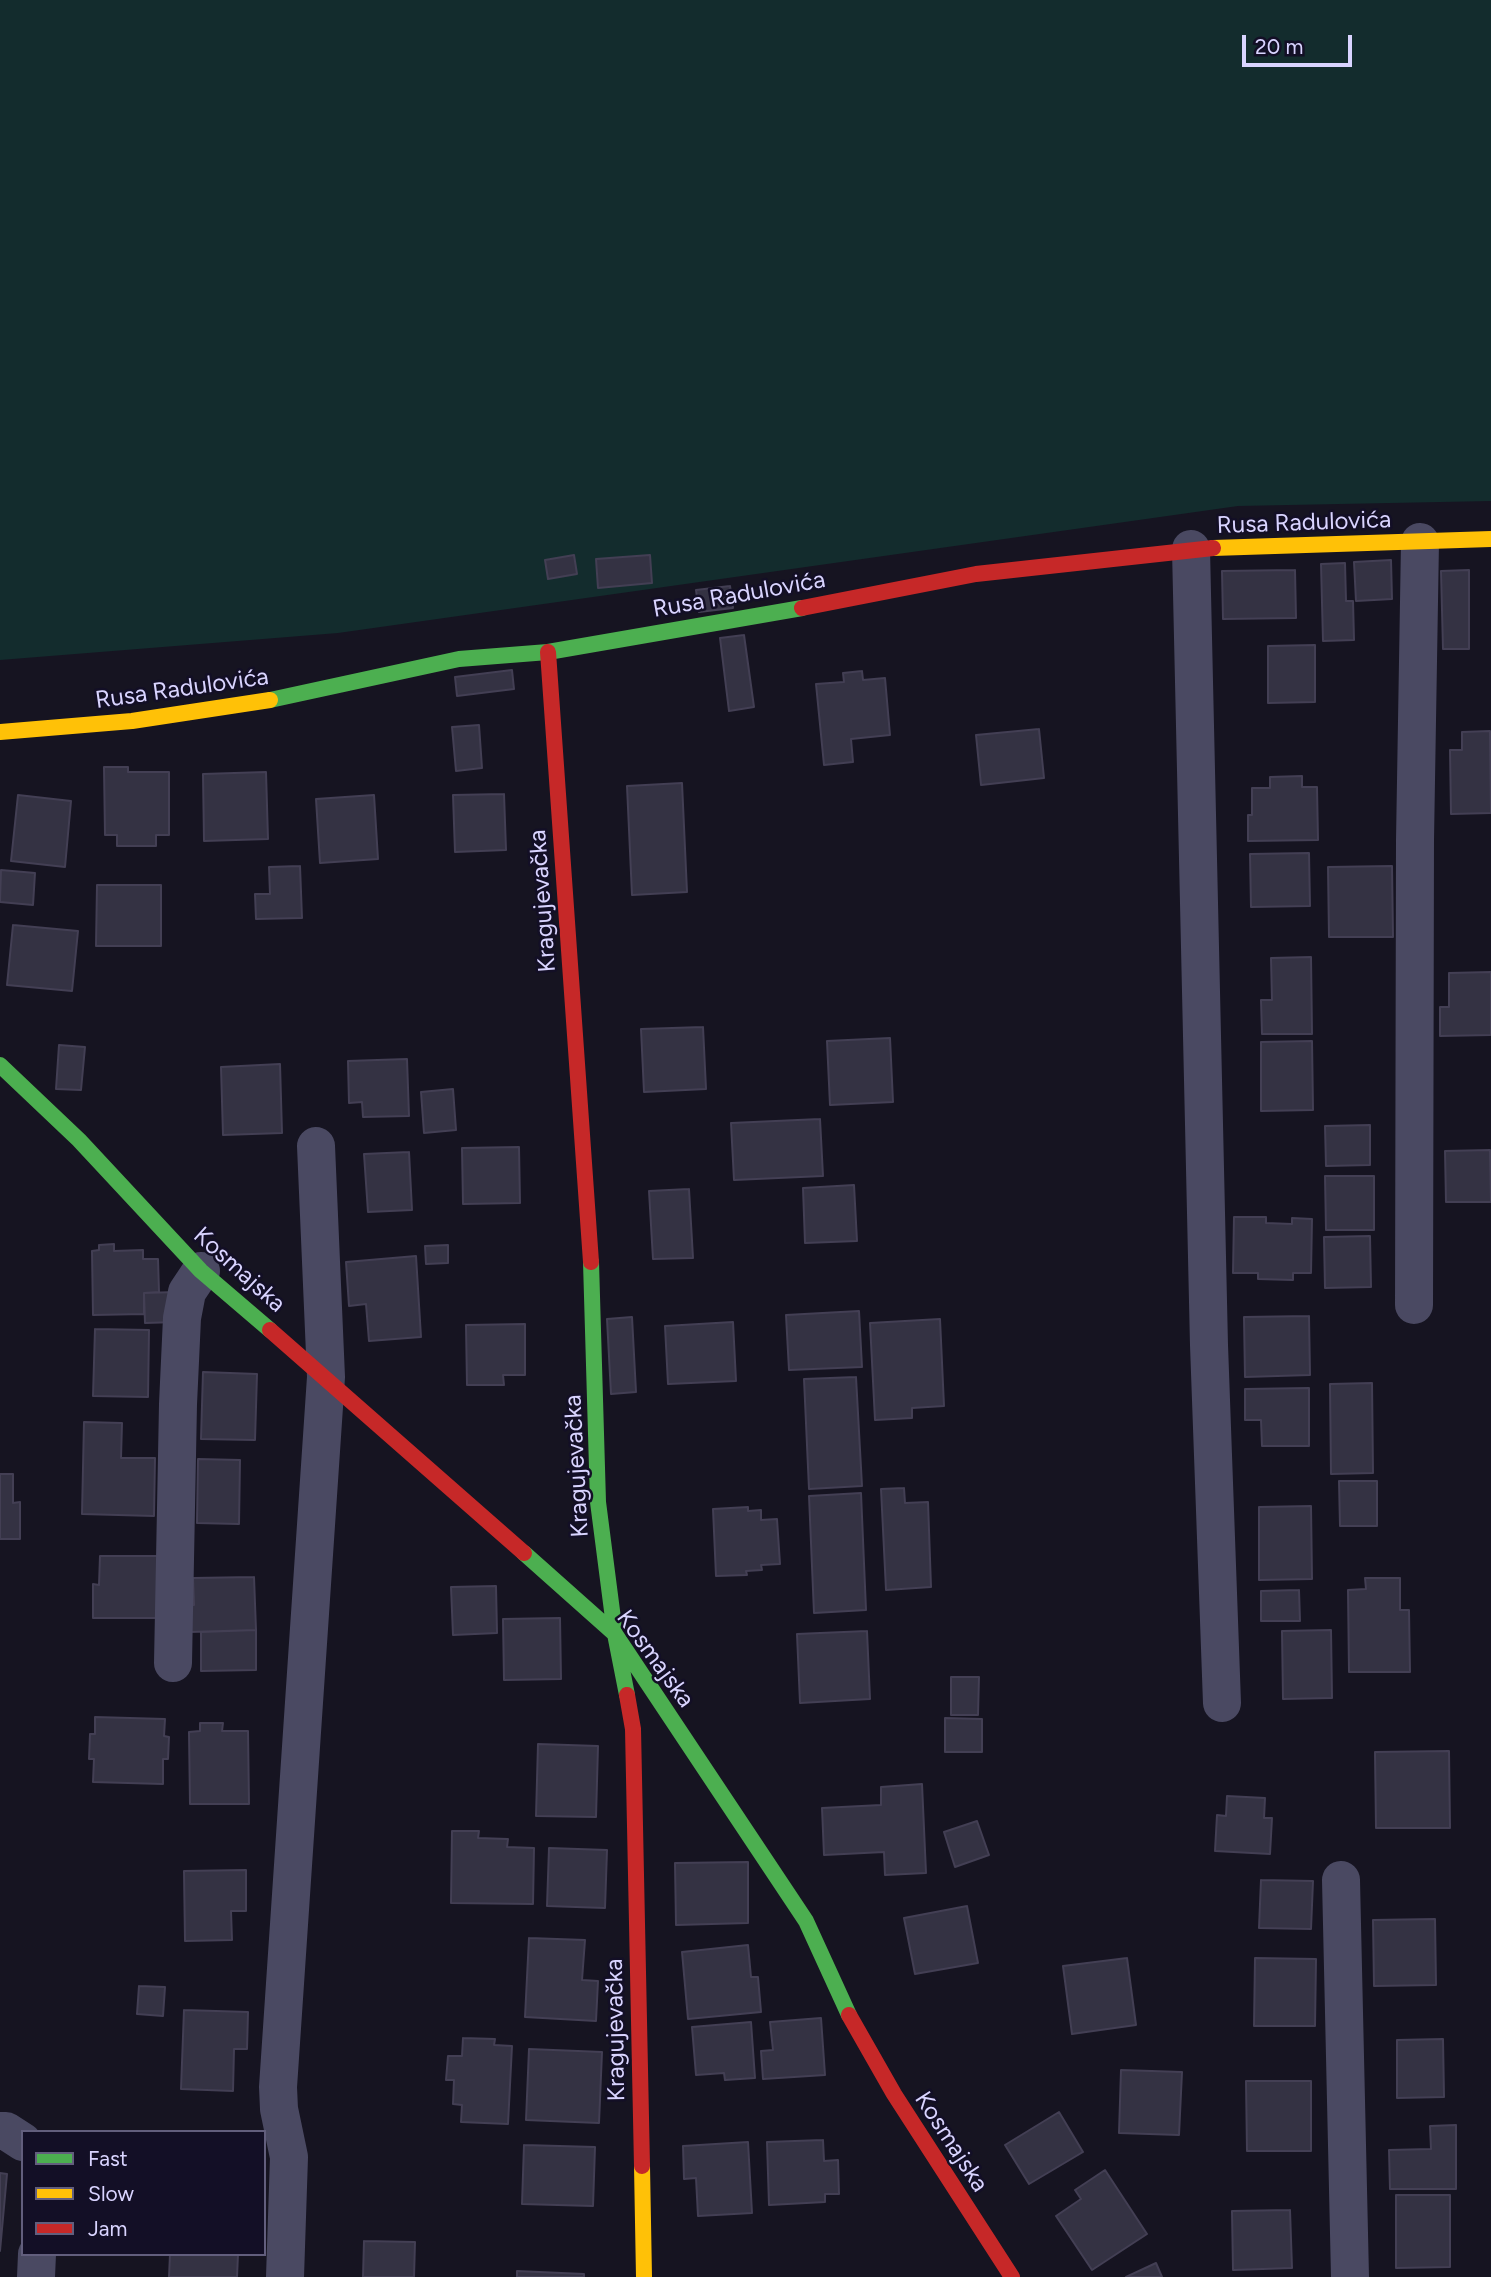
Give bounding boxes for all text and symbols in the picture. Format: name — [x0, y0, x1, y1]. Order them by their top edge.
scale bar — [1246, 21, 1356, 65]
text: 20 m — [1255, 34, 1303, 59]
street label: Rusa Radulovića — [1216, 506, 1392, 540]
street label: Rusa Radulovića — [651, 566, 827, 624]
street label: Rusa Radulovića — [94, 663, 270, 715]
street label: Kragujevačka — [524, 829, 562, 973]
street label: Kosmajska — [187, 1221, 291, 1319]
street label: Kragujevačka — [559, 1394, 595, 1538]
street label: Kosmajska — [610, 1605, 700, 1713]
street label: Kragujevačka — [600, 1958, 632, 2102]
street label: Kosmajska — [908, 2087, 994, 2197]
legend — [21, 2130, 266, 2256]
text: Fast — [88, 2146, 128, 2171]
text: Slow — [88, 2181, 134, 2206]
text: Jam — [88, 2216, 127, 2241]

